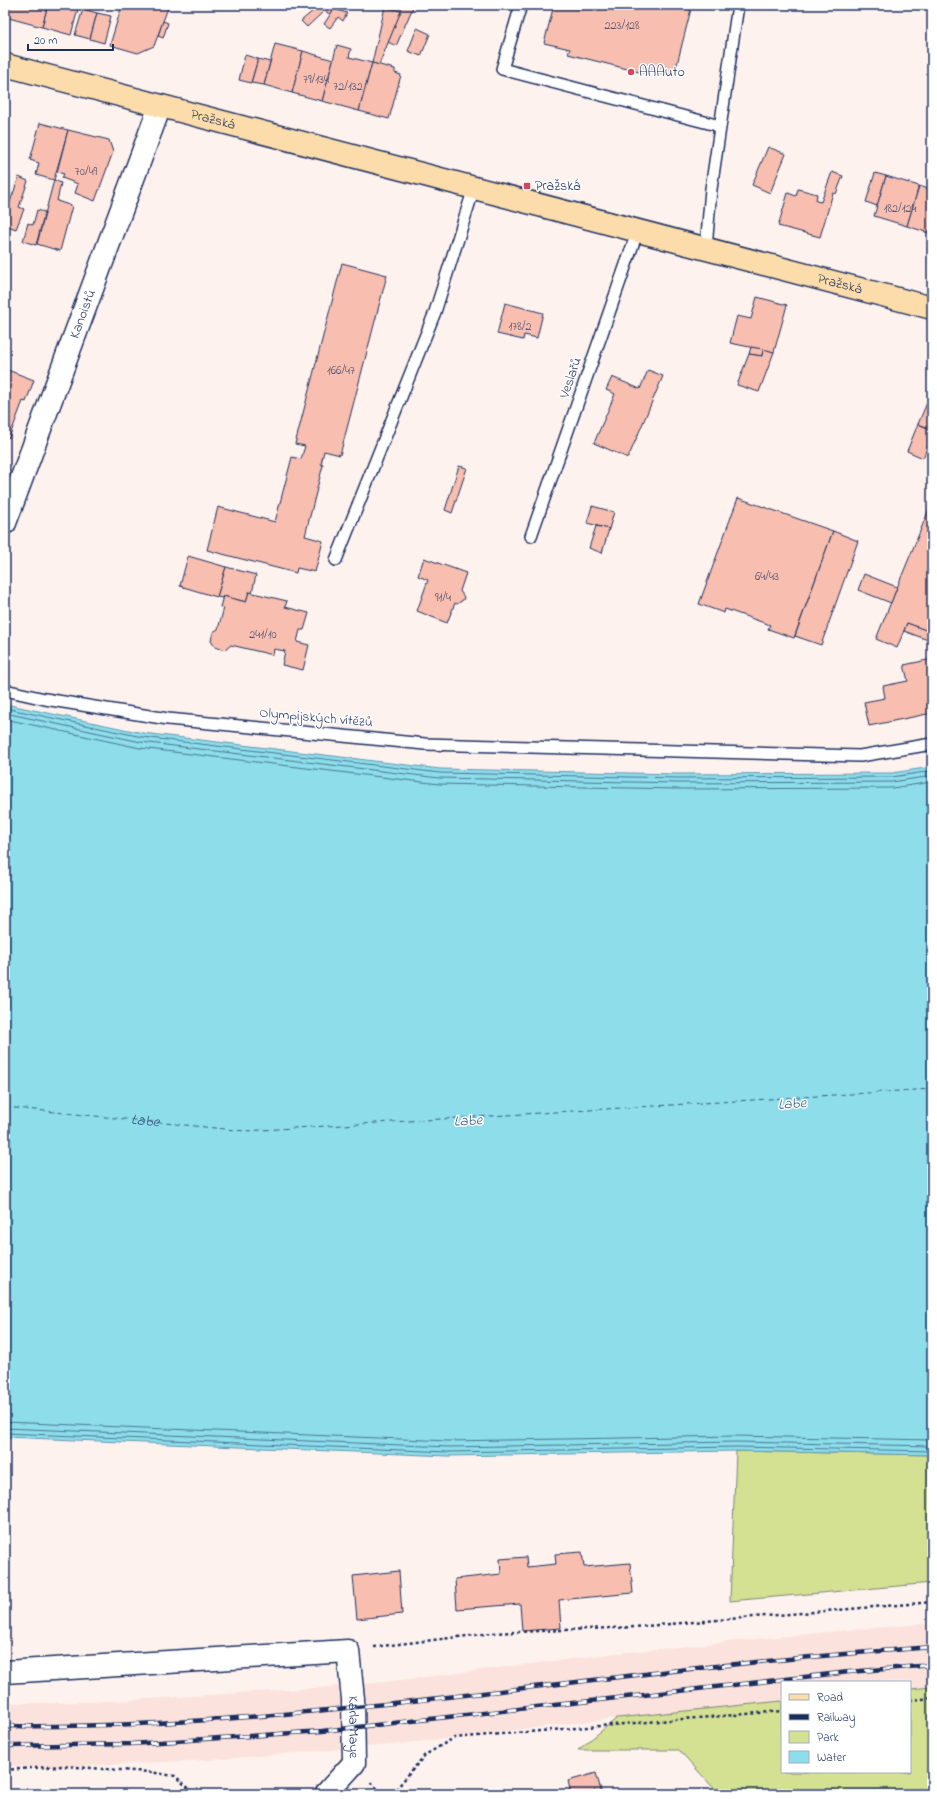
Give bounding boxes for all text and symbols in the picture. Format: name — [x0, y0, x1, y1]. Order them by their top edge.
house number: 223/128 — [605, 17, 640, 35]
scale bar — [28, 26, 113, 52]
text: 20 m — [34, 32, 57, 50]
place label: AAAuto — [639, 62, 685, 83]
marker: AAAuto — [626, 67, 636, 77]
house number: 79/134 — [303, 71, 329, 89]
house number: 72/132 — [333, 78, 363, 96]
street label: Pražská — [188, 104, 238, 135]
house number: 70/49 — [75, 163, 98, 181]
place label: Pražská — [535, 176, 580, 197]
marker: Pražská — [522, 181, 532, 191]
house number: 182/124 — [884, 200, 916, 218]
street label: Pražská — [815, 268, 864, 300]
street label: Kanoistů — [64, 286, 101, 341]
house number: 178/2 — [509, 318, 532, 336]
street label: Veslařů — [554, 355, 588, 402]
house number: 166/47 — [327, 362, 355, 380]
house number: 64/43 — [755, 568, 779, 586]
house number: 91/4 — [435, 589, 451, 607]
house number: 241/10 — [249, 626, 277, 644]
street label: Olympijských vítězů — [258, 703, 374, 734]
water label: Labe — [777, 1092, 808, 1116]
water label: Labe — [130, 1109, 162, 1134]
water label: Labe — [453, 1109, 484, 1133]
legend — [781, 1681, 911, 1773]
text: Road — [817, 1689, 843, 1707]
street label: Karla Maye — [342, 1696, 364, 1759]
text: Railway — [817, 1709, 856, 1728]
text: Park — [817, 1729, 839, 1747]
text: Water — [817, 1749, 846, 1767]

